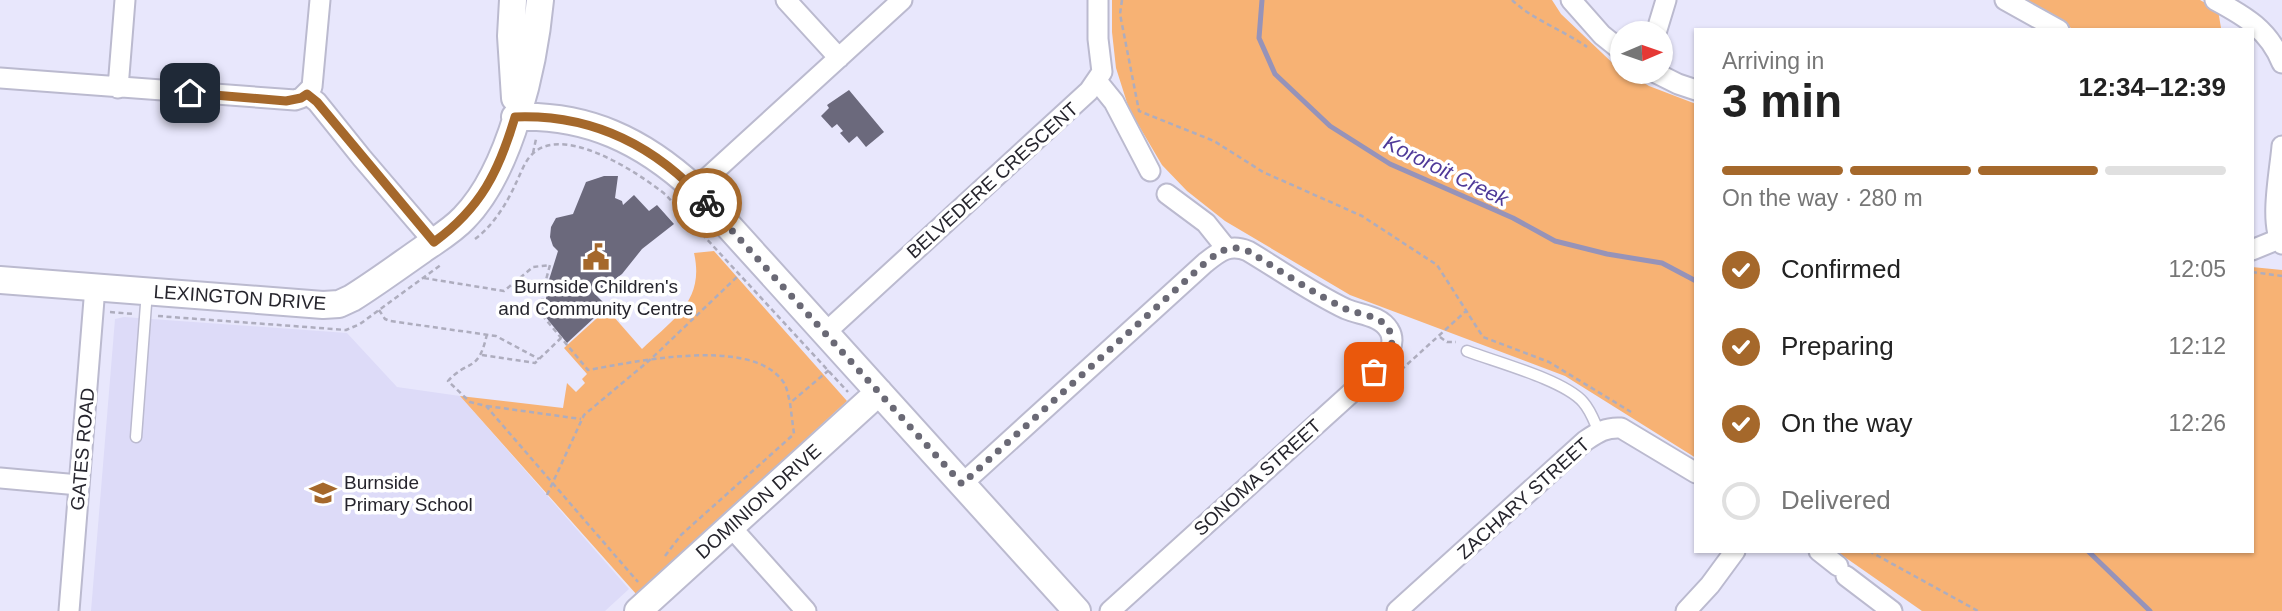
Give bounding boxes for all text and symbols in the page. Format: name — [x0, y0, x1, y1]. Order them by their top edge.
north arrow — [1610, 21, 1673, 84]
map controls — [1610, 21, 1673, 84]
text: Arriving in — [1722, 48, 1824, 74]
pin — [160, 63, 220, 123]
text: 12:34–12:39 — [2079, 72, 2226, 102]
icon: home — [171, 74, 209, 112]
text: 3 min — [1722, 75, 1842, 127]
street label: BELVEDERE CRESCENT — [903, 98, 1082, 263]
water label: Kororoit Creek — [1380, 131, 1513, 211]
courier — [672, 168, 742, 238]
icon: bike — [688, 184, 726, 222]
text: On the way · 280 m — [1722, 185, 1923, 211]
public building icon: Burnside Children's and Community Centre — [581, 242, 611, 272]
icon: check — [1722, 251, 1760, 289]
text: Confirmed — [1781, 254, 1901, 284]
text: 12:05 — [2168, 256, 2226, 282]
place label: Burnside Children's and Community Centre — [498, 276, 694, 319]
street label: LEXINGTON DRIVE — [153, 281, 327, 314]
icon: check — [1722, 328, 1760, 366]
text: Preparing — [1781, 331, 1894, 361]
text: 12:12 — [2168, 333, 2226, 359]
pin — [1344, 342, 1404, 402]
icon: bag — [1355, 353, 1393, 391]
street label: GATES ROAD — [67, 387, 98, 511]
icon: check — [1722, 405, 1760, 443]
text: On the way — [1781, 408, 1913, 438]
text: 12:26 — [2168, 410, 2226, 436]
street label: SONOMA STREET — [1190, 415, 1325, 540]
street label: ZACHARY STREET — [1453, 433, 1594, 563]
street label: DOMINION DRIVE — [692, 440, 825, 563]
place label: Burnside Primary School — [344, 472, 473, 515]
school or university icon: Burnside Primary School — [308, 478, 338, 508]
text: Delivered — [1781, 485, 1891, 515]

